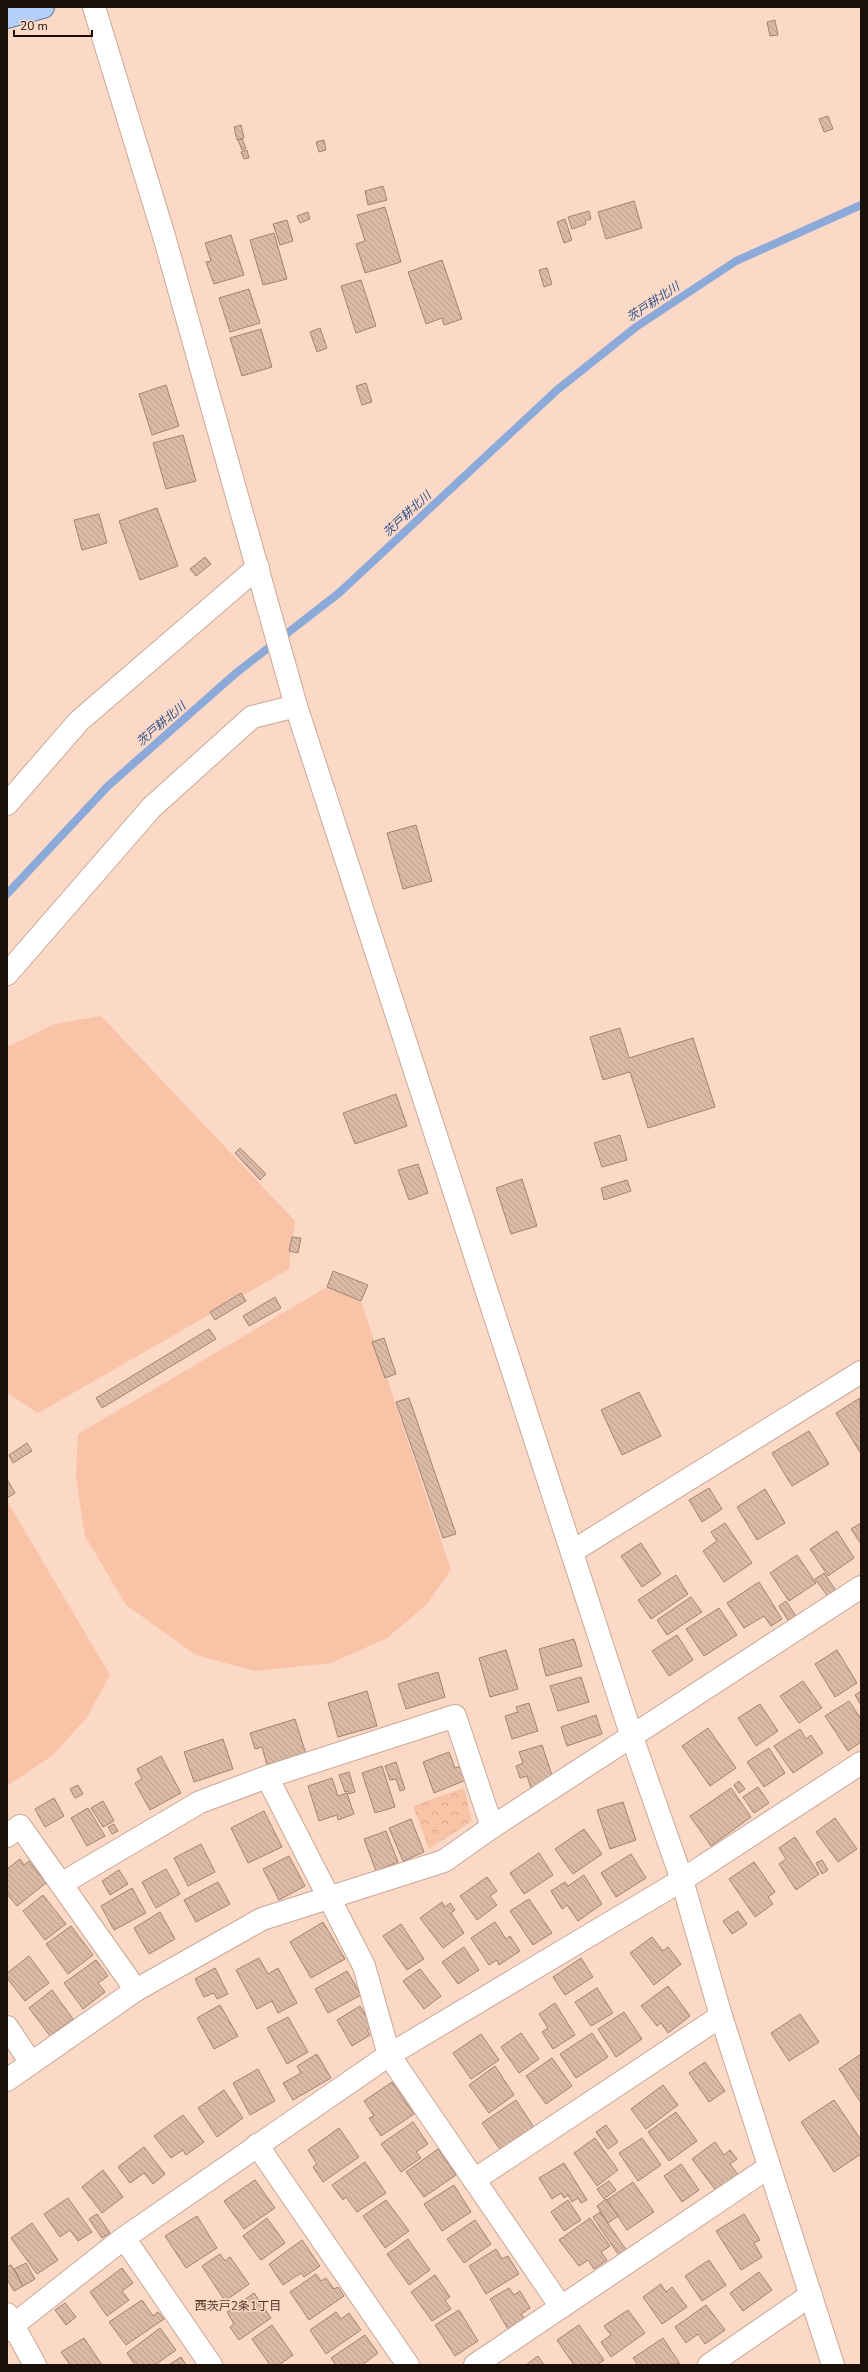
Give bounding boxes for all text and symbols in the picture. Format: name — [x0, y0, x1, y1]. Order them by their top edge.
scale bar — [14, 12, 92, 38]
text: 20 m — [20, 18, 48, 34]
water label: 茨戸耕北川 — [624, 277, 684, 325]
water label: 茨戸耕北川 — [380, 486, 436, 540]
water label: 茨戸耕北川 — [133, 697, 190, 750]
district label: 西茨戸2条1丁目 — [195, 2298, 281, 2314]

